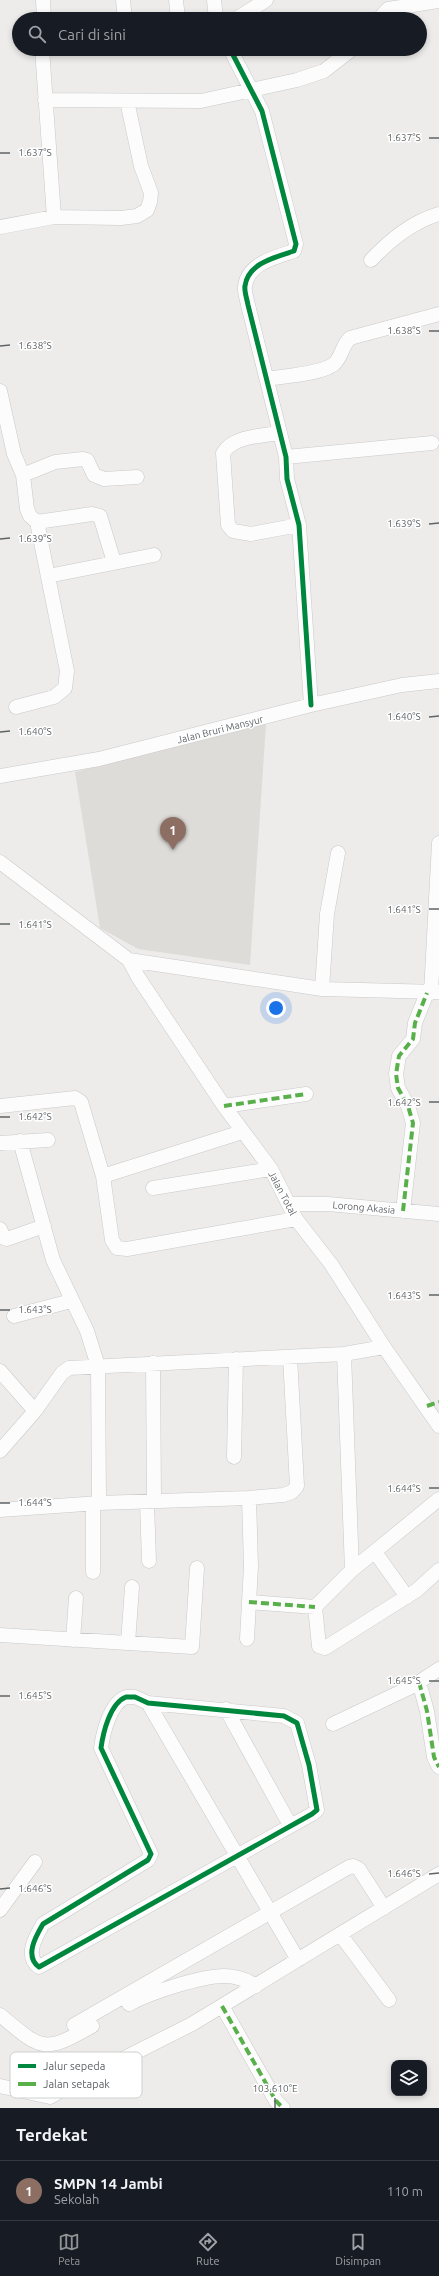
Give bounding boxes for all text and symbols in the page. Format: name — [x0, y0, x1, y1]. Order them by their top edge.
search box — [12, 12, 427, 56]
icon: search — [26, 23, 48, 45]
text: Cari di sini — [58, 26, 126, 43]
text: 1.637°S — [387, 132, 421, 143]
text: 1.637°S — [18, 147, 52, 158]
text: 1.638°S — [387, 325, 421, 336]
text: 1.638°S — [18, 340, 52, 351]
text: 1.639°S — [387, 518, 421, 529]
text: 1.639°S — [18, 533, 52, 544]
text: 1.640°S — [387, 711, 421, 722]
street label: Jalan Bruri Mansyur — [176, 713, 265, 746]
text: 1.640°S — [18, 726, 52, 737]
pin: 1 — [160, 817, 186, 850]
text: 1.641°S — [387, 904, 421, 915]
text: 1.641°S — [18, 919, 52, 930]
your location — [266, 998, 286, 1018]
text: 1.642°S — [387, 1097, 421, 1108]
text: 1.642°S — [18, 1111, 52, 1122]
street label: Jalan Total — [266, 1169, 299, 1218]
street label: Lorong Akasia — [332, 1199, 396, 1216]
text: 1.643°S — [387, 1290, 421, 1301]
text: 1.643°S — [18, 1304, 52, 1315]
text: 1.644°S — [387, 1483, 421, 1494]
text: 1.644°S — [18, 1497, 52, 1508]
text: 1.645°S — [387, 1675, 421, 1686]
text: 1.645°S — [18, 1690, 52, 1701]
text: 1.646°S — [387, 1868, 421, 1879]
text: 1.646°S — [18, 1883, 52, 1894]
legend — [10, 2052, 142, 2098]
text: Jalur sepeda — [43, 2060, 105, 2072]
map controls — [391, 2060, 427, 2096]
button: layers — [391, 2060, 427, 2096]
text: Jalan setapak — [43, 2078, 110, 2090]
text: 103.610°E — [252, 2083, 298, 2094]
text: Terdekat — [16, 2125, 88, 2144]
text: SMPN 14 Jambi — [54, 2175, 163, 2192]
text: 1 — [25, 2184, 33, 2198]
text: 110 m — [387, 2184, 423, 2198]
text: Sekolah — [54, 2192, 99, 2206]
tab: Peta — [58, 2231, 80, 2267]
tab: Rute — [196, 2231, 220, 2267]
tab: Disimpan — [335, 2231, 381, 2267]

